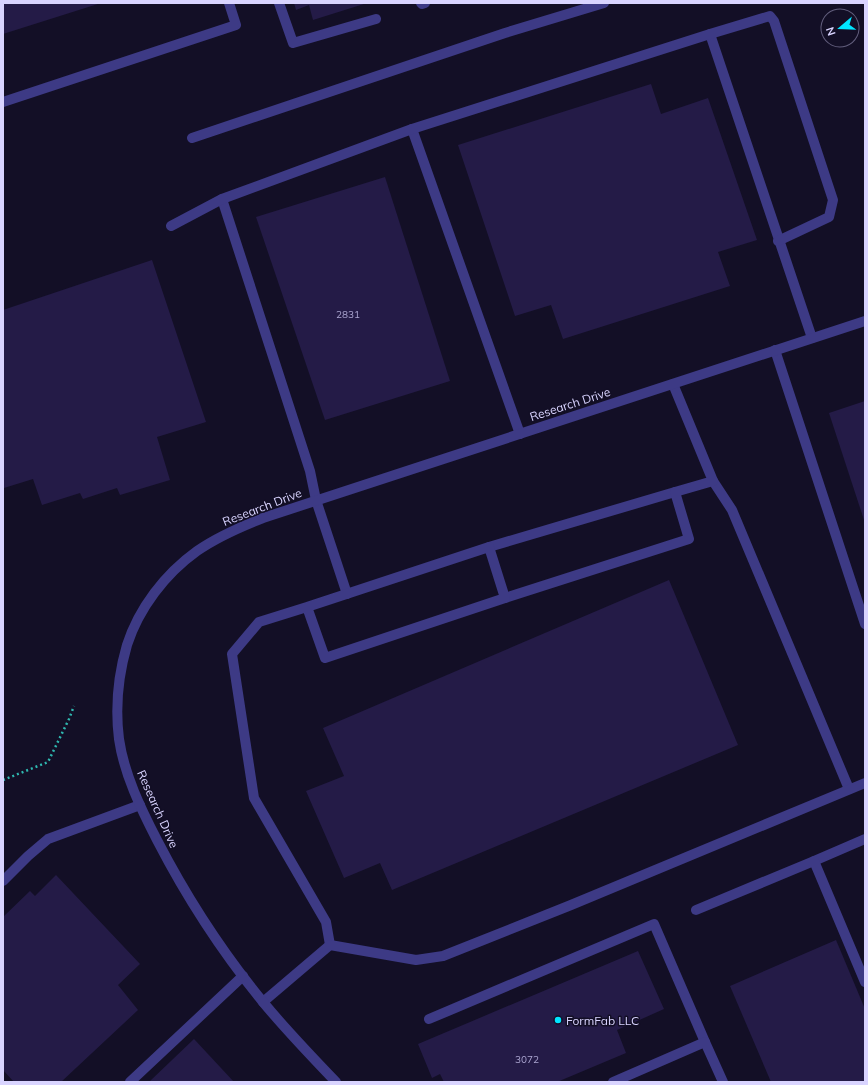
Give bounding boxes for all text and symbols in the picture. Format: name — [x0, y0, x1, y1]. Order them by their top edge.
north arrow — [820, 8, 860, 48]
text: N — [823, 25, 839, 37]
house number: 2831 — [336, 308, 360, 321]
street label: Research Drive — [528, 384, 612, 424]
street label: Research Drive — [220, 485, 304, 529]
street label: Research Drive — [134, 768, 182, 850]
place label: FormFab LLC — [566, 1013, 639, 1028]
marker: FormFab LLC — [553, 1015, 563, 1025]
house number: 3072 — [515, 1053, 539, 1066]

